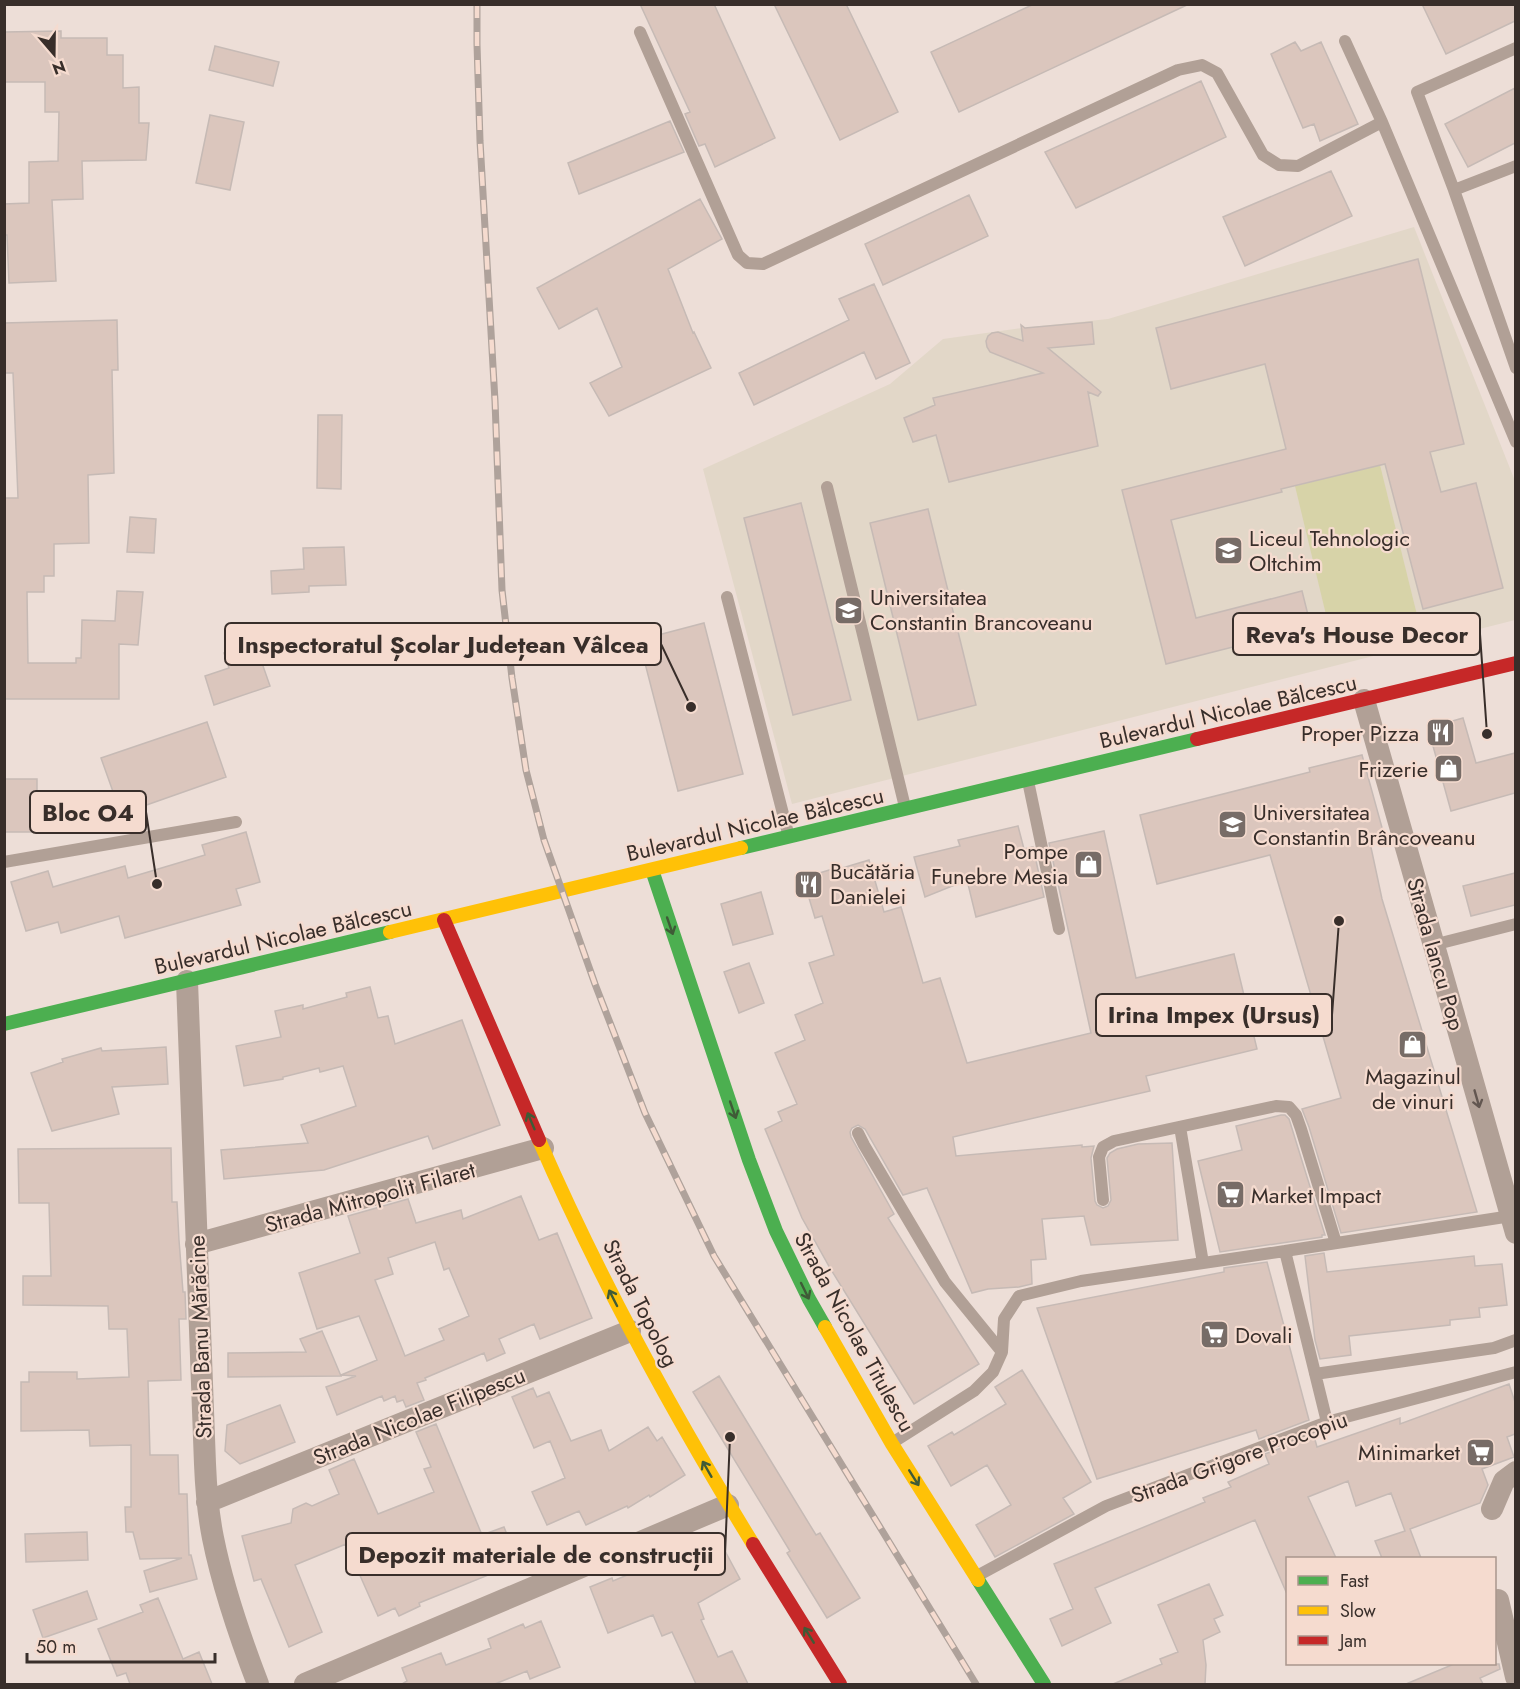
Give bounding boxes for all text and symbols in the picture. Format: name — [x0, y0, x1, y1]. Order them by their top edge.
north arrow — [24, 24, 84, 84]
text: N — [49, 55, 69, 81]
place label: Liceul Tehnologic Oltchim — [1249, 522, 1410, 579]
school or university icon: Liceul Tehnologic Oltchim — [1212, 535, 1244, 567]
place label: Universitatea Constantin Brancoveanu — [870, 581, 1093, 638]
school or university icon: Universitatea Constantin Brancoveanu — [833, 594, 865, 626]
callout: Reva's House Decor — [1233, 613, 1480, 655]
text: Reva's House Decor — [1246, 617, 1469, 652]
callout: Inspectoratul Școlar Județean Vâlcea — [225, 623, 661, 665]
text: Inspectoratul Școlar Județean Vâlcea — [237, 627, 649, 662]
street label: Bulevardul Nicolae Bălcescu — [1096, 666, 1360, 756]
place label: Proper Pizza — [1301, 717, 1419, 749]
restaurant icon: Proper Pizza — [1424, 717, 1456, 749]
place label: Frizerie — [1358, 753, 1428, 785]
shop icon: Frizerie — [1433, 753, 1465, 785]
street label: Bulevardul Nicolae Bălcescu — [623, 779, 887, 869]
callout: Bloc O4 — [30, 791, 146, 833]
text: Bloc O4 — [42, 795, 134, 830]
place label: Universitatea Constantin Brâncoveanu — [1253, 796, 1476, 853]
school or university icon: Universitatea Constantin Brâncoveanu — [1216, 809, 1248, 841]
place label: Pompe Funebre Mesia — [931, 835, 1068, 892]
shop icon: Pompe Funebre Mesia — [1073, 848, 1105, 880]
place label: Bucătăria Danielei — [830, 855, 915, 912]
restaurant icon: Bucătăria Danielei — [793, 868, 825, 900]
street label: Strada Iancu Pop — [1399, 874, 1473, 1034]
street label: Bulevardul Nicolae Bălcescu — [151, 892, 415, 982]
one-way arrow — [666, 916, 677, 934]
callout: Irina Impex (Ursus) — [1096, 994, 1332, 1036]
text: Irina Impex (Ursus) — [1108, 997, 1320, 1032]
shop icon: Magazinul de vinuri — [1397, 1028, 1429, 1060]
place label: Magazinul de vinuri — [1365, 1060, 1461, 1117]
one-way arrow — [1472, 1090, 1483, 1109]
one-way arrow — [728, 1100, 739, 1119]
one-way arrow — [525, 1112, 536, 1131]
street label: Strada Mitropolit Filaret — [261, 1153, 479, 1240]
supermarket icon: Market Impact — [1214, 1179, 1246, 1211]
place label: Market Impact — [1251, 1179, 1382, 1211]
street label: Strada Nicolae Titulescu — [787, 1226, 923, 1438]
street label: Strada Topolog — [595, 1234, 687, 1372]
street label: Strada Banu Mărăcine — [180, 1235, 220, 1439]
one-way arrow — [799, 1282, 811, 1300]
one-way arrow — [607, 1289, 619, 1307]
supermarket icon: Dovali — [1198, 1319, 1230, 1351]
place label: Dovali — [1235, 1319, 1293, 1351]
street label: Strada Nicolae Filipescu — [308, 1359, 530, 1473]
street label: Strada Grigore Procopiu — [1126, 1403, 1352, 1511]
place label: Minimarket — [1358, 1436, 1461, 1468]
supermarket icon: Minimarket — [1465, 1436, 1497, 1468]
one-way arrow — [701, 1460, 712, 1478]
one-way arrow — [908, 1469, 920, 1486]
callout: Depozit materiale de construcții — [346, 1533, 725, 1575]
text: Depozit materiale de construcții — [358, 1537, 714, 1572]
legend — [1286, 1557, 1496, 1665]
text: Fast — [1340, 1568, 1369, 1594]
text: Slow — [1340, 1598, 1377, 1624]
scale bar — [27, 1626, 214, 1664]
one-way arrow — [802, 1627, 814, 1644]
text: Jam — [1338, 1628, 1367, 1654]
text: 50 m — [36, 1634, 76, 1660]

